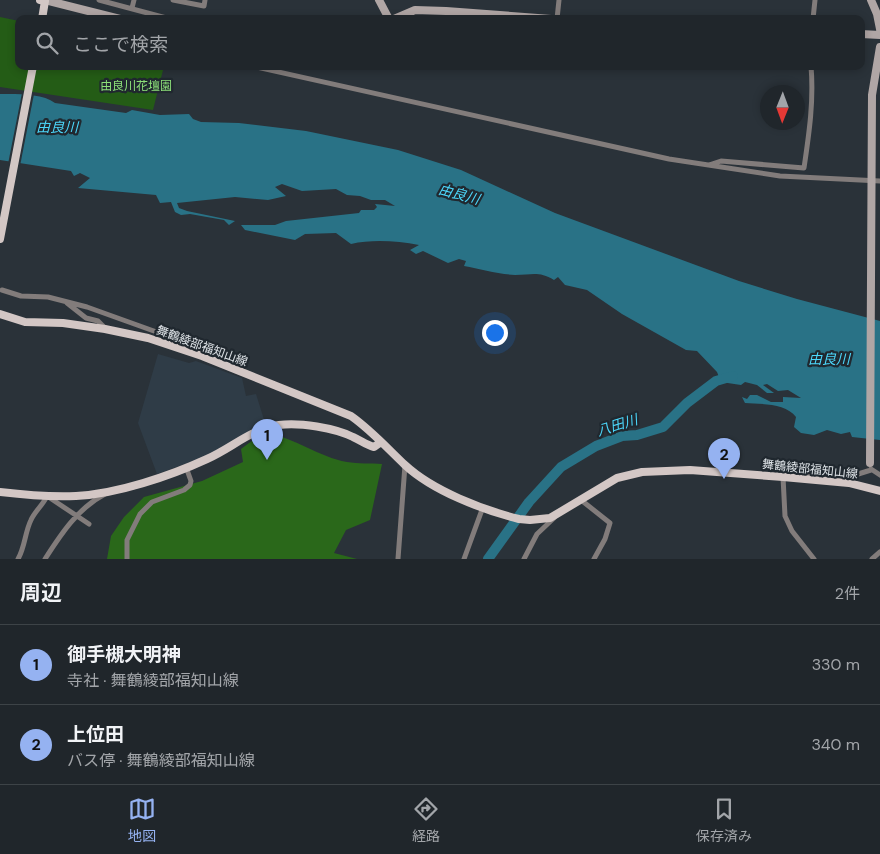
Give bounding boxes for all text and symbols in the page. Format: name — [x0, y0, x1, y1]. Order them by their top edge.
search box — [15, 15, 865, 70]
icon: search — [33, 29, 61, 57]
text: ここで検索 — [73, 32, 168, 57]
park label: 由良川花壇園 — [100, 78, 172, 94]
north arrow — [760, 85, 805, 130]
water label: 由良川 — [36, 118, 80, 136]
water label: 由良川 — [436, 180, 484, 209]
your location — [482, 320, 508, 346]
street label: 舞鶴綾部福知山線 — [154, 322, 250, 370]
water label: 由良川 — [808, 350, 852, 368]
water label: 八田川 — [594, 410, 642, 440]
pin: 1 — [251, 419, 283, 460]
pin: 2 — [708, 438, 740, 479]
street label: 舞鶴綾部福知山線 — [761, 456, 859, 482]
text: 周辺 — [20, 579, 62, 607]
text: 2件 — [835, 583, 860, 604]
text: 御手槻大明神 — [67, 642, 181, 667]
text: 1 — [33, 654, 39, 675]
text: 330 m — [812, 654, 860, 675]
text: 寺社 · 舞鶴綾部福知山線 — [67, 670, 239, 691]
text: 上位田 — [67, 722, 124, 747]
text: 2 — [31, 734, 41, 755]
text: 340 m — [811, 734, 860, 755]
text: バス停 · 舞鶴綾部福知山線 — [67, 750, 255, 771]
tab: 地図 — [128, 795, 156, 845]
tab: 経路 — [412, 795, 440, 845]
tab: 保存済み — [696, 795, 752, 845]

